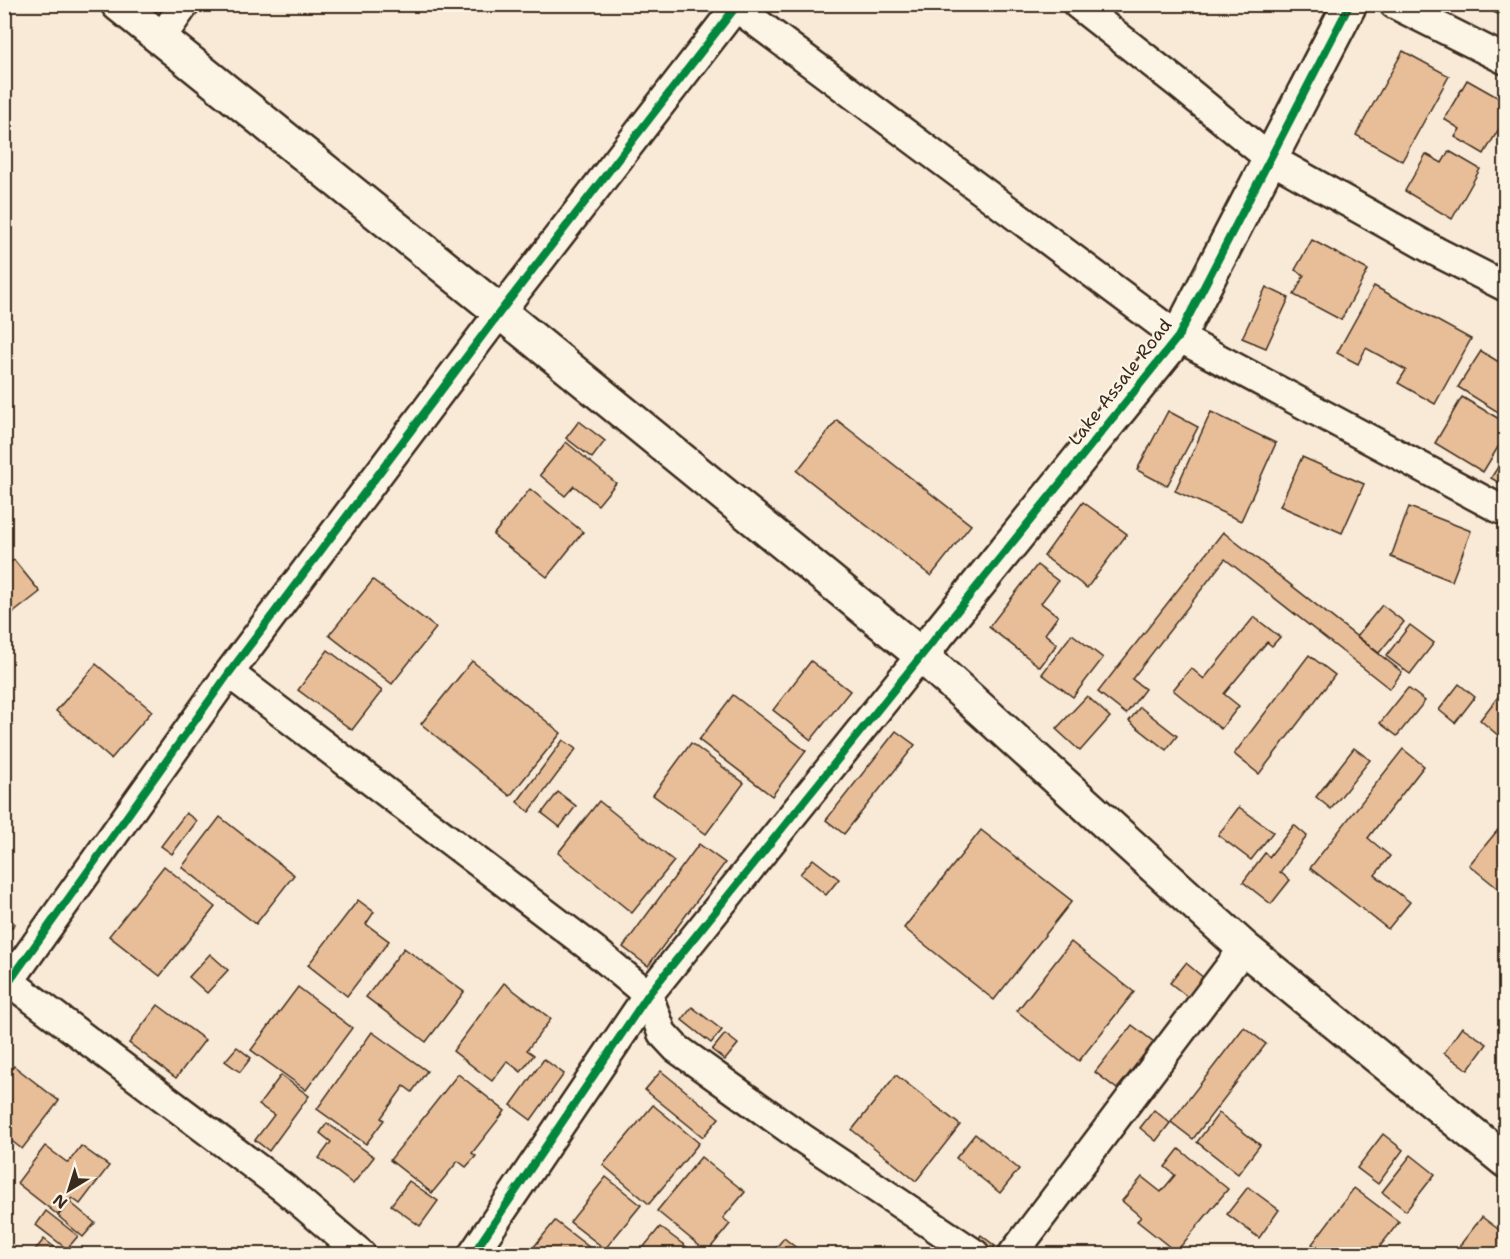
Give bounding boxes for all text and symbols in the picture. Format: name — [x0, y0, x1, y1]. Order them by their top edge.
street label: Lake Assale Road — [1063, 314, 1177, 450]
north arrow — [39, 1160, 99, 1220]
text: N — [49, 1189, 72, 1214]

